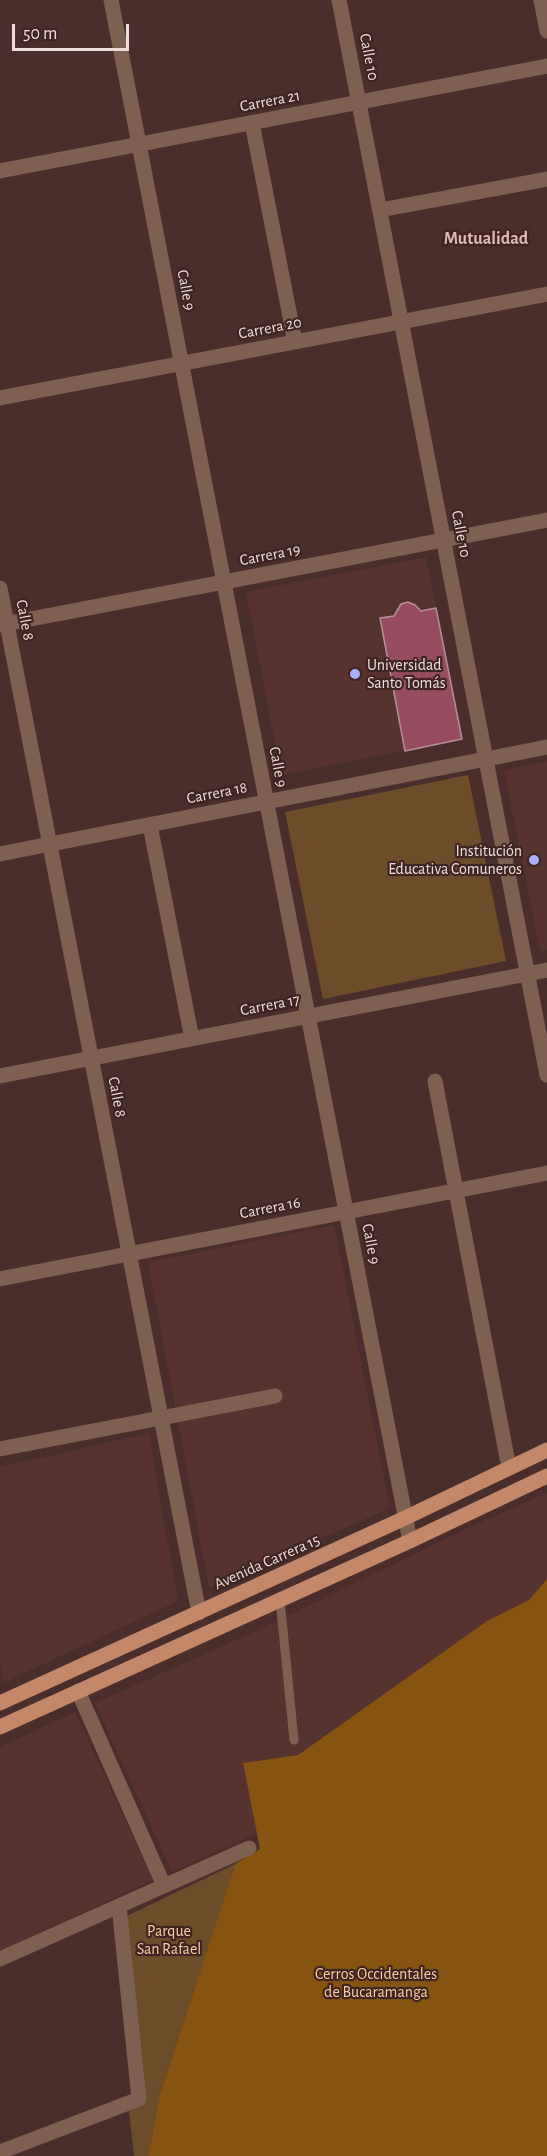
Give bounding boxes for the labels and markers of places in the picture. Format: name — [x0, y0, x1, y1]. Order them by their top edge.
place label: Universidad Santo Tomás — [367, 655, 446, 693]
marker: Universidad Santo Tomás — [348, 667, 362, 681]
place label: Institución Educativa Comuneros — [388, 841, 522, 879]
marker: Institución Educativa Comuneros — [527, 853, 541, 867]

